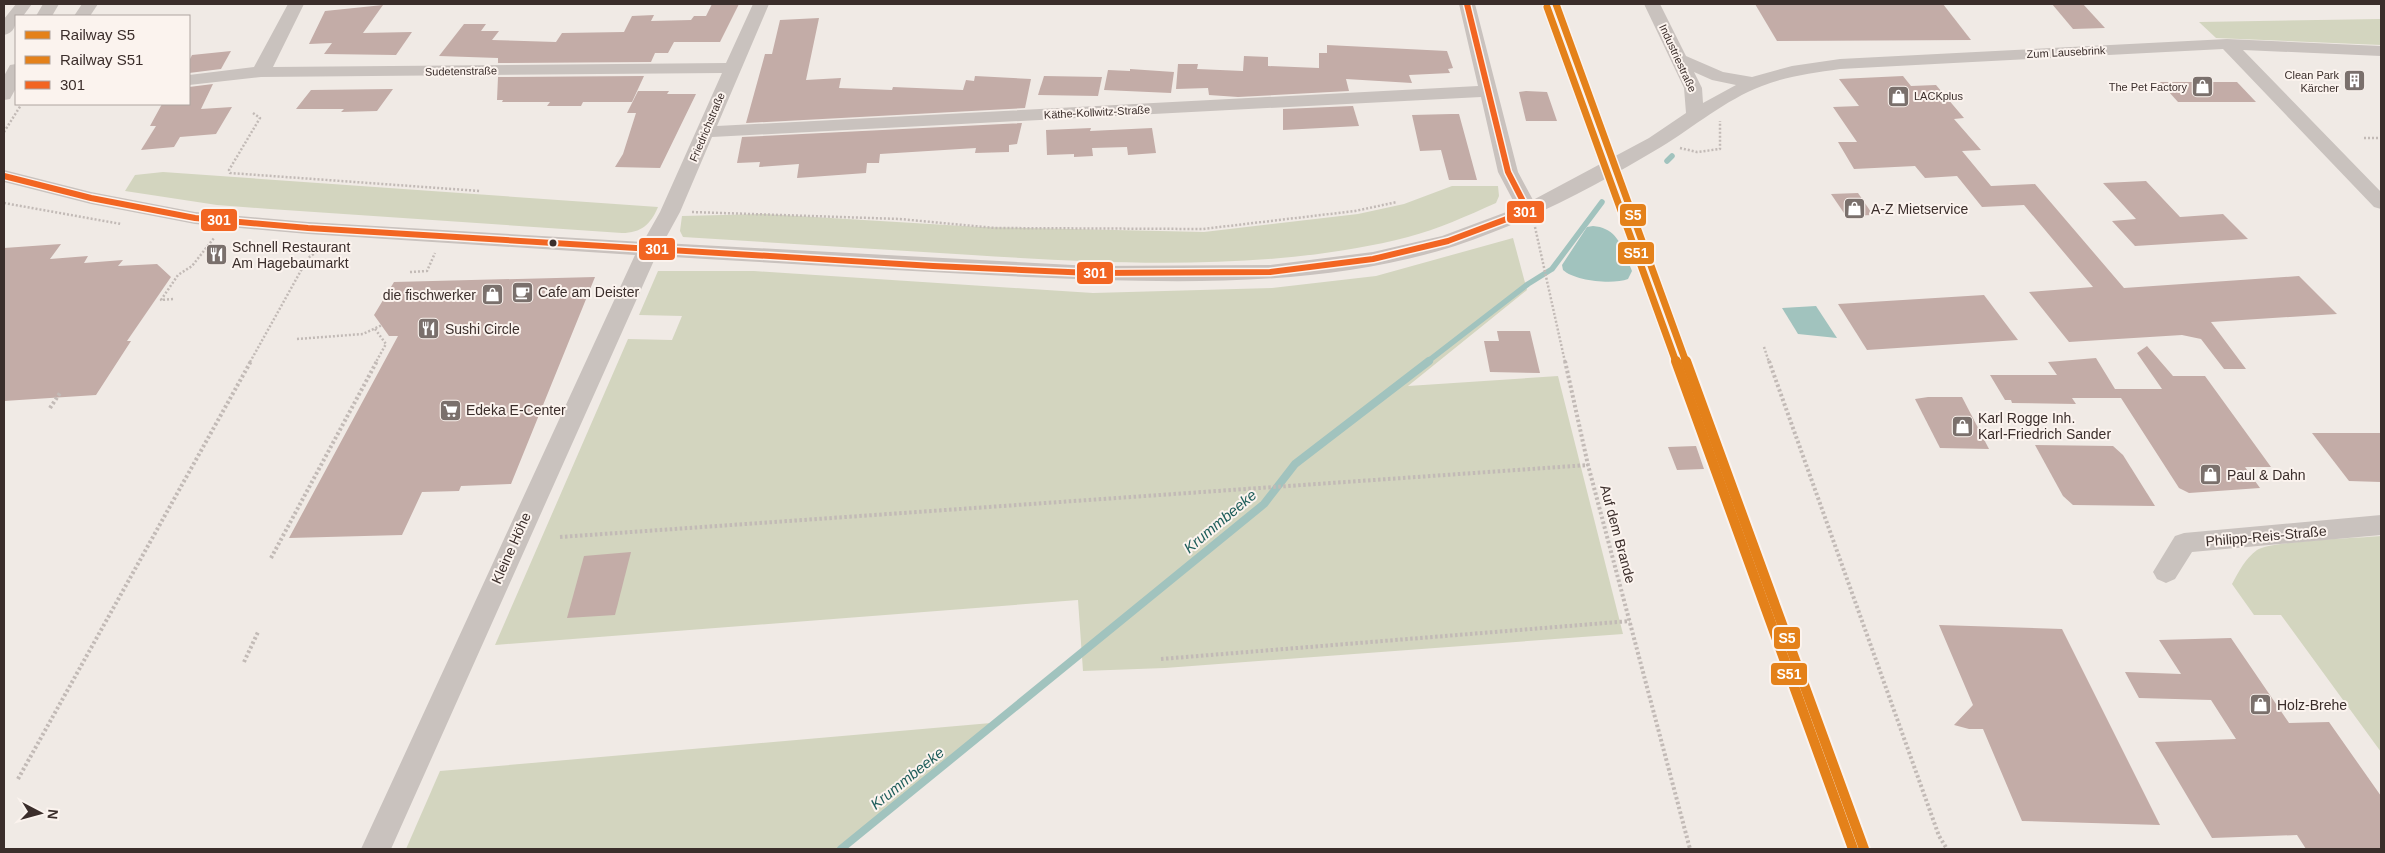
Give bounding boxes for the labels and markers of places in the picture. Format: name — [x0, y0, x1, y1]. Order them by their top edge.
place label: Clean Park Kärcher — [2285, 69, 2339, 94]
building icon: Clean Park Kärcher — [2343, 69, 2367, 93]
shop icon: The Pet Factory — [2191, 75, 2215, 99]
place label: The Pet Factory — [2109, 81, 2187, 93]
shop icon: LACKplus — [1886, 84, 1910, 108]
place label: LACKplus — [1914, 90, 1963, 102]
shop icon: A-Z Mietservice — [1843, 197, 1867, 221]
place label: A-Z Mietservice — [1871, 201, 1968, 217]
unlabelled marker — [548, 238, 558, 248]
place label: Schnell Restaurant Am Hagebaumarkt — [232, 239, 350, 271]
restaurant icon: Schnell Restaurant Am Hagebaumarkt — [204, 243, 228, 267]
cafe icon: Cafe am Deister — [510, 280, 534, 304]
shop icon: die fischwerker — [480, 283, 504, 307]
place label: Cafe am Deister — [538, 284, 639, 300]
place label: die fischwerker — [383, 287, 476, 303]
restaurant icon: Sushi Circle — [417, 317, 441, 341]
place label: Sushi Circle — [445, 321, 520, 337]
supermarket icon: Edeka E-Center — [438, 398, 462, 422]
place label: Edeka E-Center — [466, 402, 566, 418]
place label: Karl Rogge Inh. Karl-Friedrich Sander — [1978, 410, 2111, 442]
shop icon: Karl Rogge Inh. Karl-Friedrich Sander — [1950, 414, 1974, 438]
shop icon: Paul & Dahn — [2199, 463, 2223, 487]
place label: Paul & Dahn — [2227, 467, 2306, 483]
shop icon: Holz-Brehe — [2249, 693, 2273, 717]
place label: Holz-Brehe — [2277, 697, 2347, 713]

